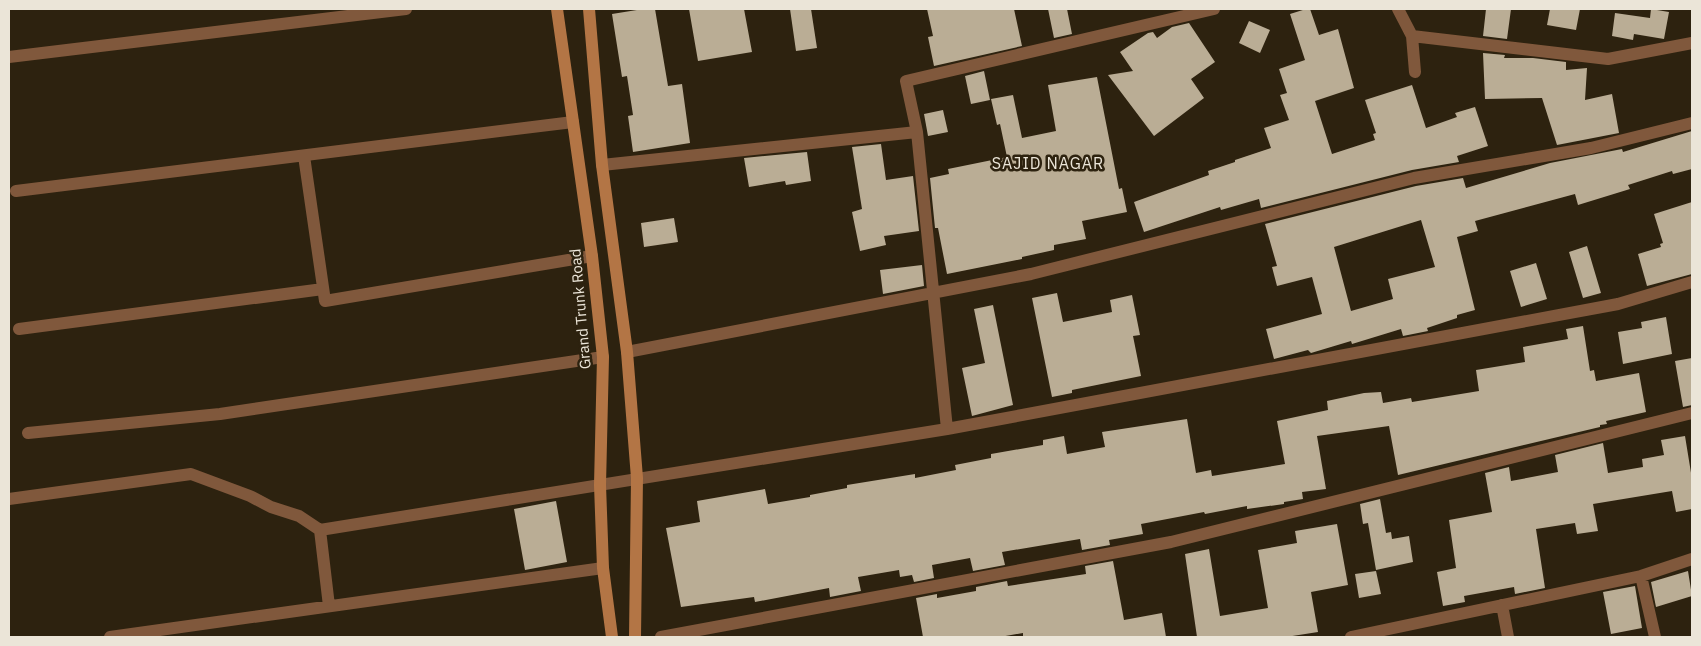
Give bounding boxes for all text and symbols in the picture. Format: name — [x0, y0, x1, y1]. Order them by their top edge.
district label: SAJID NAGAR — [992, 153, 1104, 173]
street label: Grand Trunk Road — [565, 248, 595, 370]

